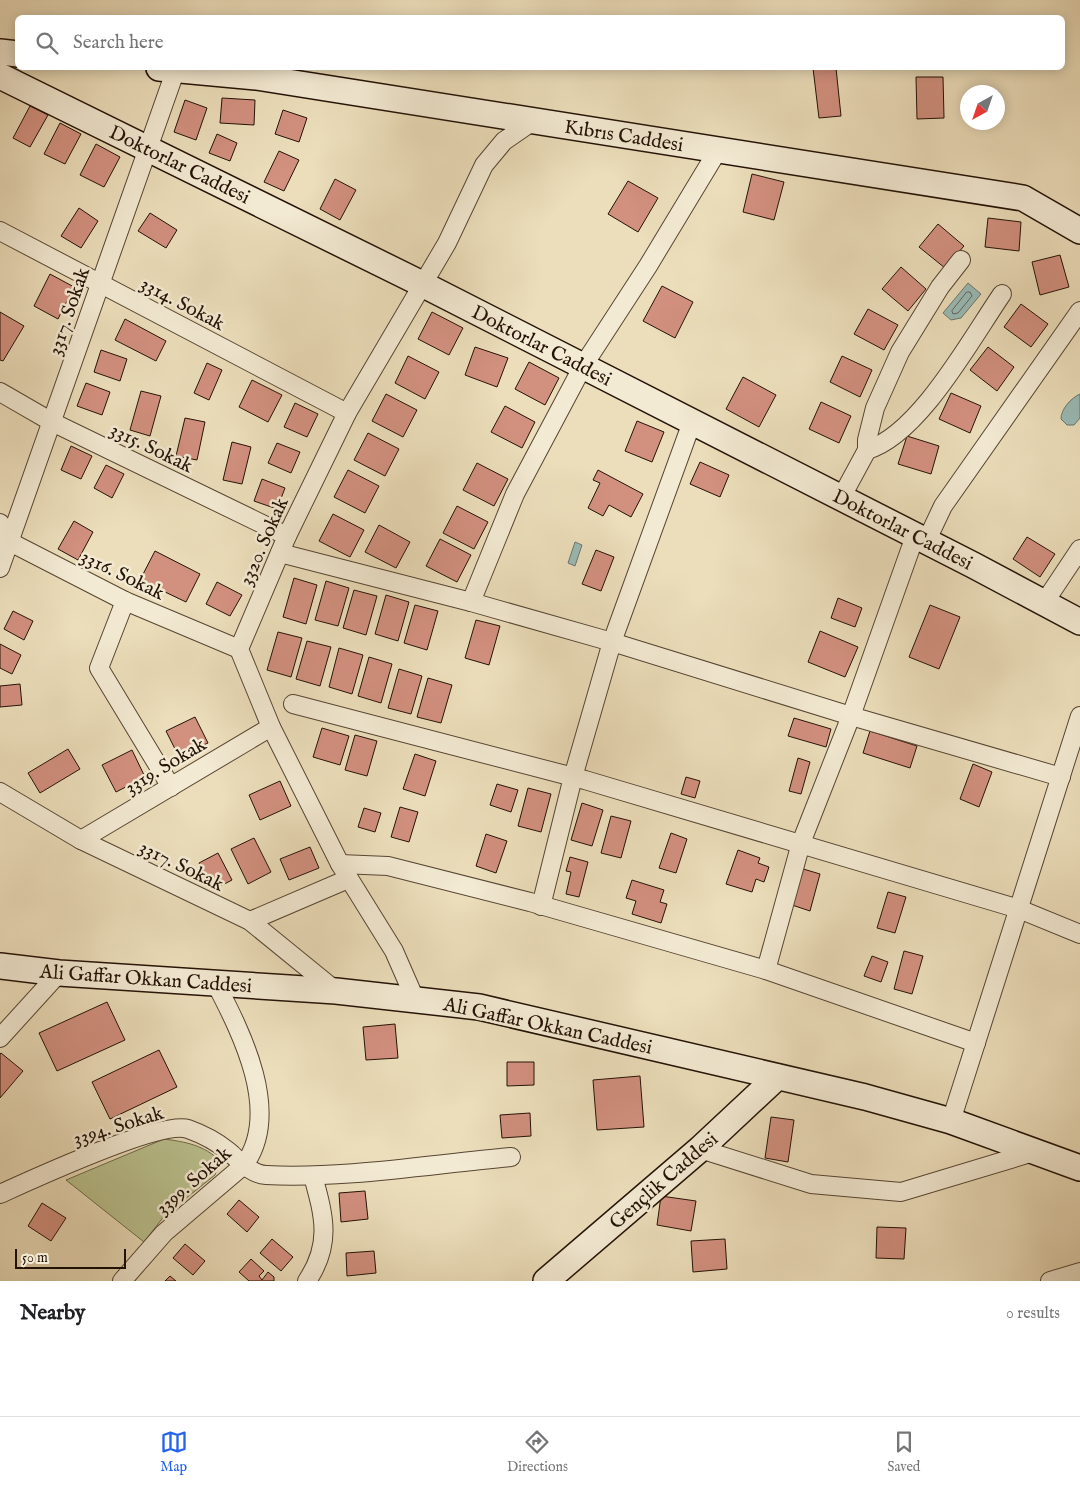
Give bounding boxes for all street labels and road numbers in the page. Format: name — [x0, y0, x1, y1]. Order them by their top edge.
street label: Kıbrıs Caddesi — [562, 115, 685, 158]
street label: Doktorlar Caddesi — [105, 120, 254, 210]
street label: 3317. Sokak — [43, 264, 96, 359]
street label: 3314. Sokak — [136, 272, 229, 337]
street label: Doktorlar Caddesi — [467, 300, 616, 392]
street label: 3315. Sokak — [106, 418, 197, 479]
street label: Doktorlar Caddesi — [828, 484, 977, 576]
street label: 3320. Sokak — [234, 493, 295, 590]
street label: 3316. Sokak — [76, 544, 169, 607]
street label: 3319. Sokak — [120, 732, 211, 800]
street label: 3317. Sokak — [135, 835, 228, 898]
street label: Ali Gaffar Okkan Caddesi — [38, 960, 253, 999]
street label: Ali Gaffar Okkan Caddesi — [440, 992, 654, 1061]
street label: 3394. Sokak — [70, 1101, 167, 1152]
street label: Gençlik Caddesi — [604, 1127, 724, 1235]
street label: 3399. Sokak — [151, 1141, 237, 1221]

